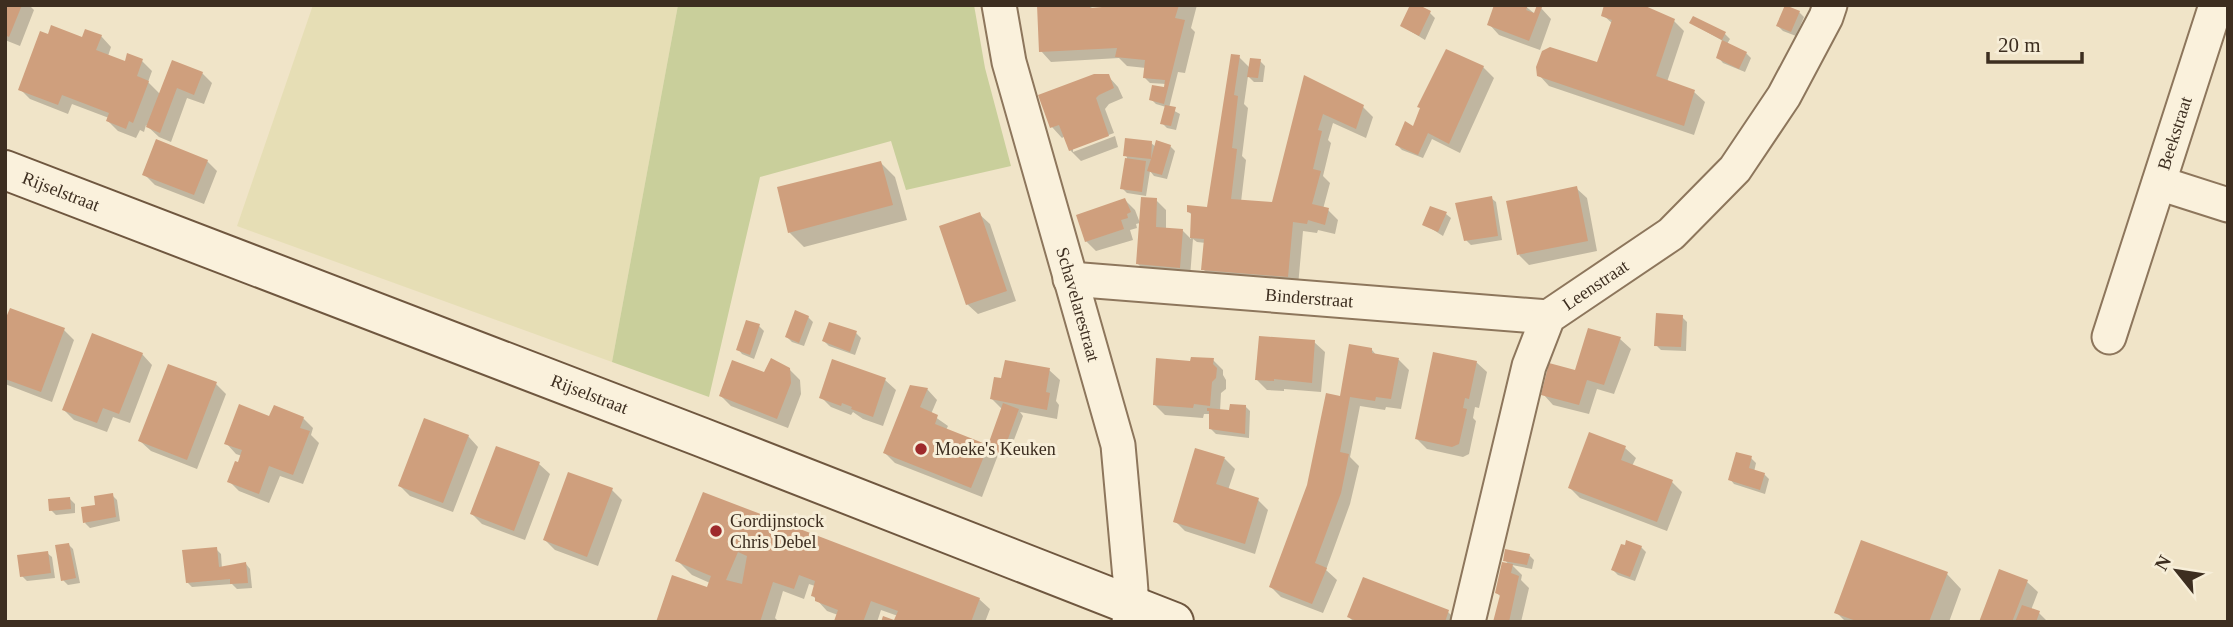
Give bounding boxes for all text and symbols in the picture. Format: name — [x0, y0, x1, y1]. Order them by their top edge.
scale bar — [1988, 21, 2082, 65]
text: 20 m — [1998, 33, 2041, 57]
street label: Beekstraat — [2153, 94, 2196, 173]
street label: Rijselstraat — [20, 168, 102, 215]
street label: Schavelarestraat — [1052, 245, 1104, 364]
street label: Leenstraat — [1559, 256, 1632, 314]
street label: Binderstraat — [1265, 285, 1354, 311]
street label: Rijselstraat — [548, 370, 631, 418]
place label: Moeke's Keuken — [935, 439, 1056, 459]
marker: Moeke's Keuken — [913, 441, 929, 457]
place label: Gordijnstock Chris Debel — [730, 511, 824, 552]
marker: Gordijnstock Chris Debel — [708, 523, 724, 539]
north arrow — [2142, 536, 2212, 606]
text: N — [2150, 551, 2175, 574]

